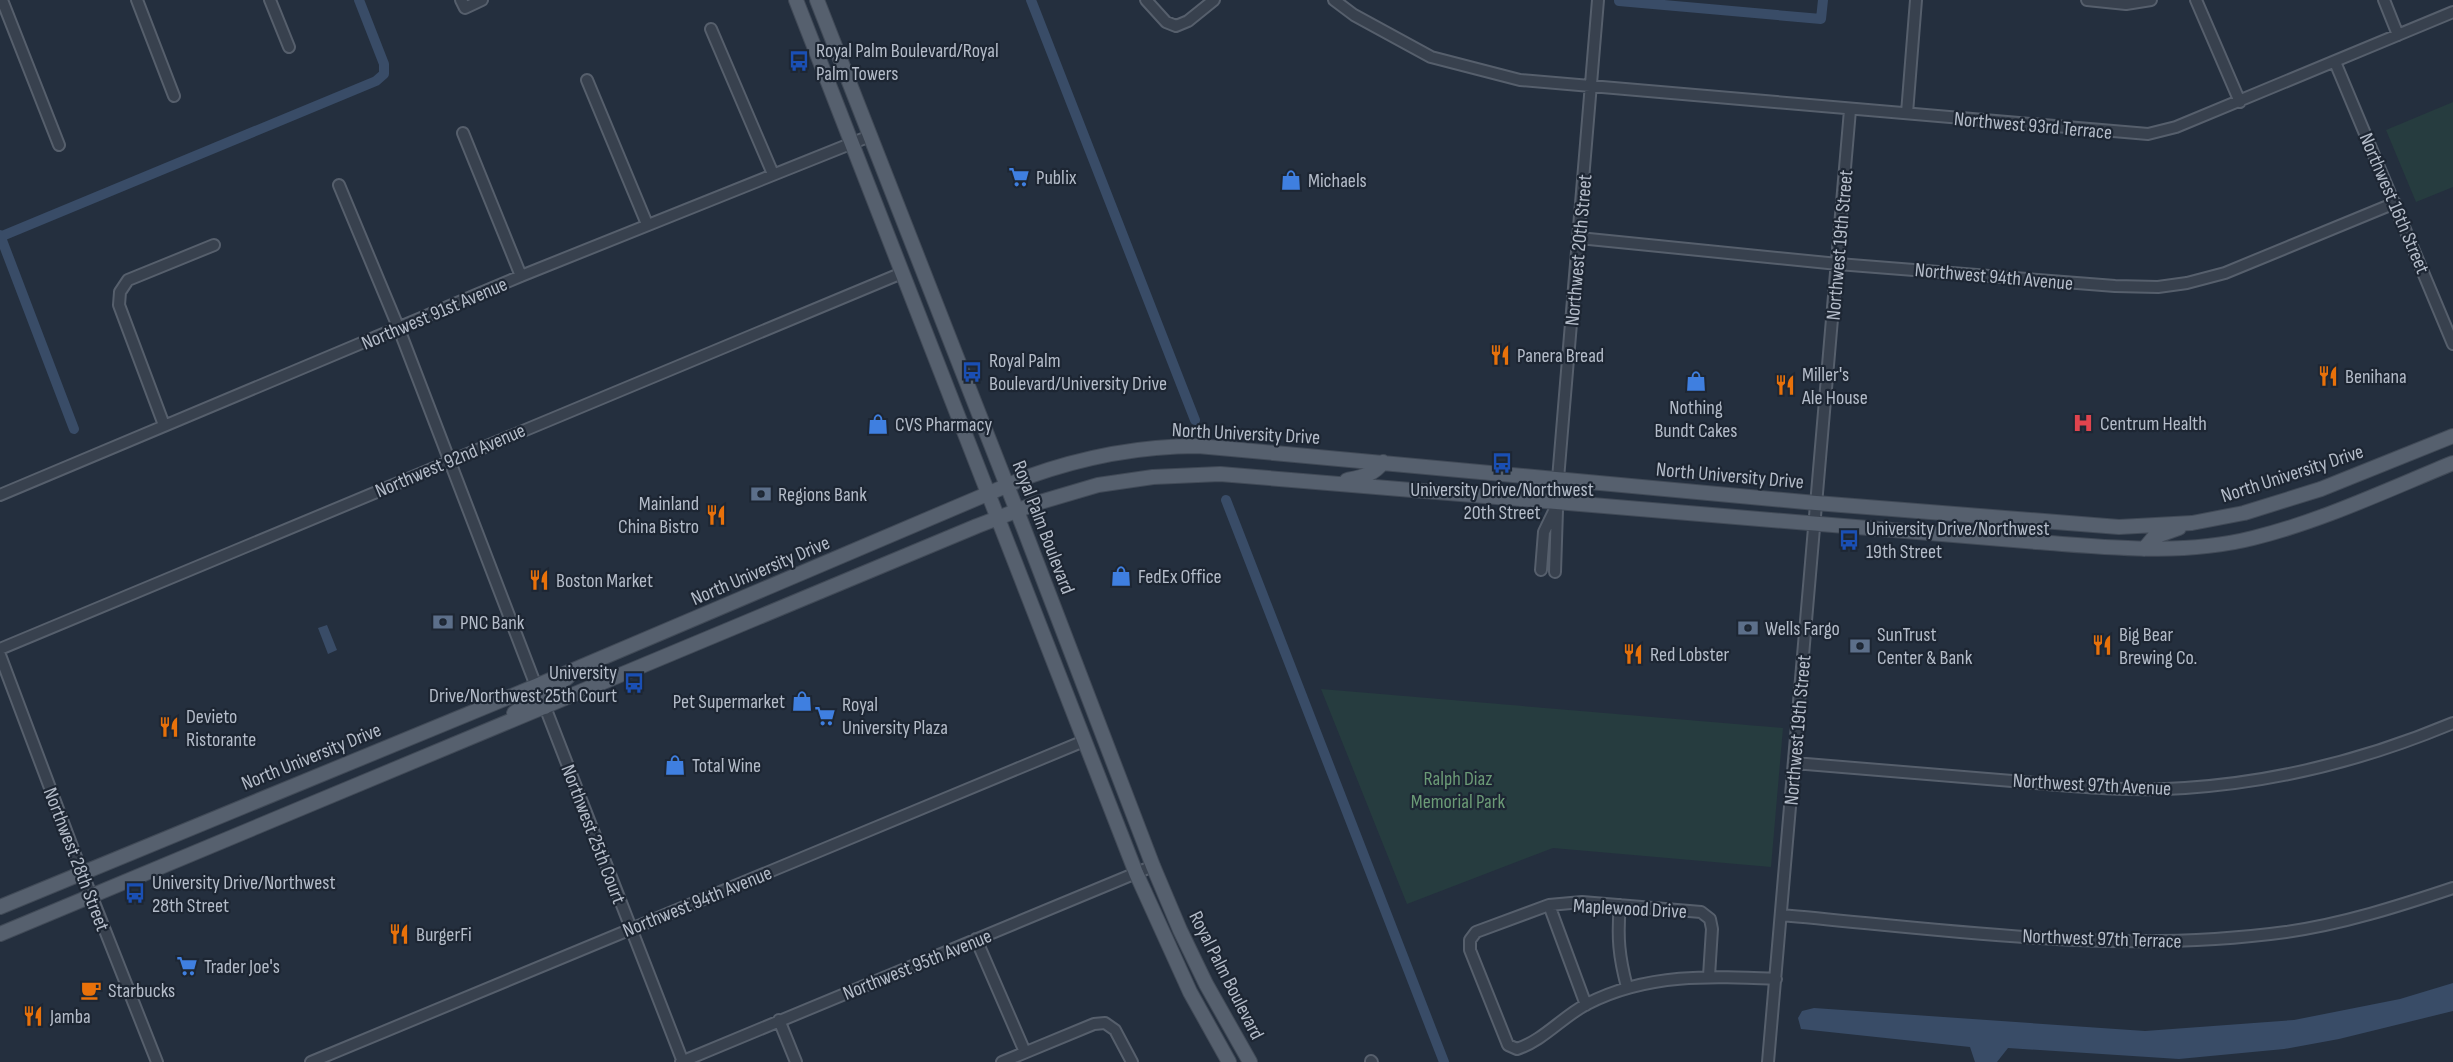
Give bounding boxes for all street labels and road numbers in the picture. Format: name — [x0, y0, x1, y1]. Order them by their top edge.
street label: Northwest 93rd Terrace — [1953, 107, 2113, 145]
street label: Northwest 16th Street — [2354, 129, 2435, 277]
street label: Northwest 19th Street — [1821, 169, 1859, 321]
street label: Northwest 20th Street — [1560, 173, 1598, 327]
street label: Northwest 94th Avenue — [1914, 258, 2074, 296]
street label: Northwest 91st Avenue — [358, 272, 511, 355]
street label: Northwest 92nd Avenue — [372, 418, 529, 503]
street label: North University Drive — [1171, 418, 1321, 450]
street label: North University Drive — [2218, 440, 2367, 508]
street label: Royal Palm Boulevard — [1007, 457, 1080, 597]
street label: North University Drive — [1655, 458, 1805, 494]
street label: North University Drive — [687, 531, 833, 611]
street label: Northwest 19th Street — [1779, 654, 1817, 806]
street label: North University Drive — [238, 718, 385, 796]
street label: Northwest 25th Court — [555, 761, 631, 907]
street label: Northwest 97th Avenue — [2012, 769, 2172, 801]
street label: Northwest 28th Street — [38, 784, 114, 935]
street label: Northwest 94th Avenue — [619, 861, 775, 943]
street label: Maplewood Drive — [1573, 894, 1687, 924]
street label: Royal Palm Boulevard — [1183, 907, 1269, 1044]
street label: Northwest 95th Avenue — [839, 924, 995, 1006]
street label: Northwest 97th Terrace — [2022, 924, 2182, 954]

